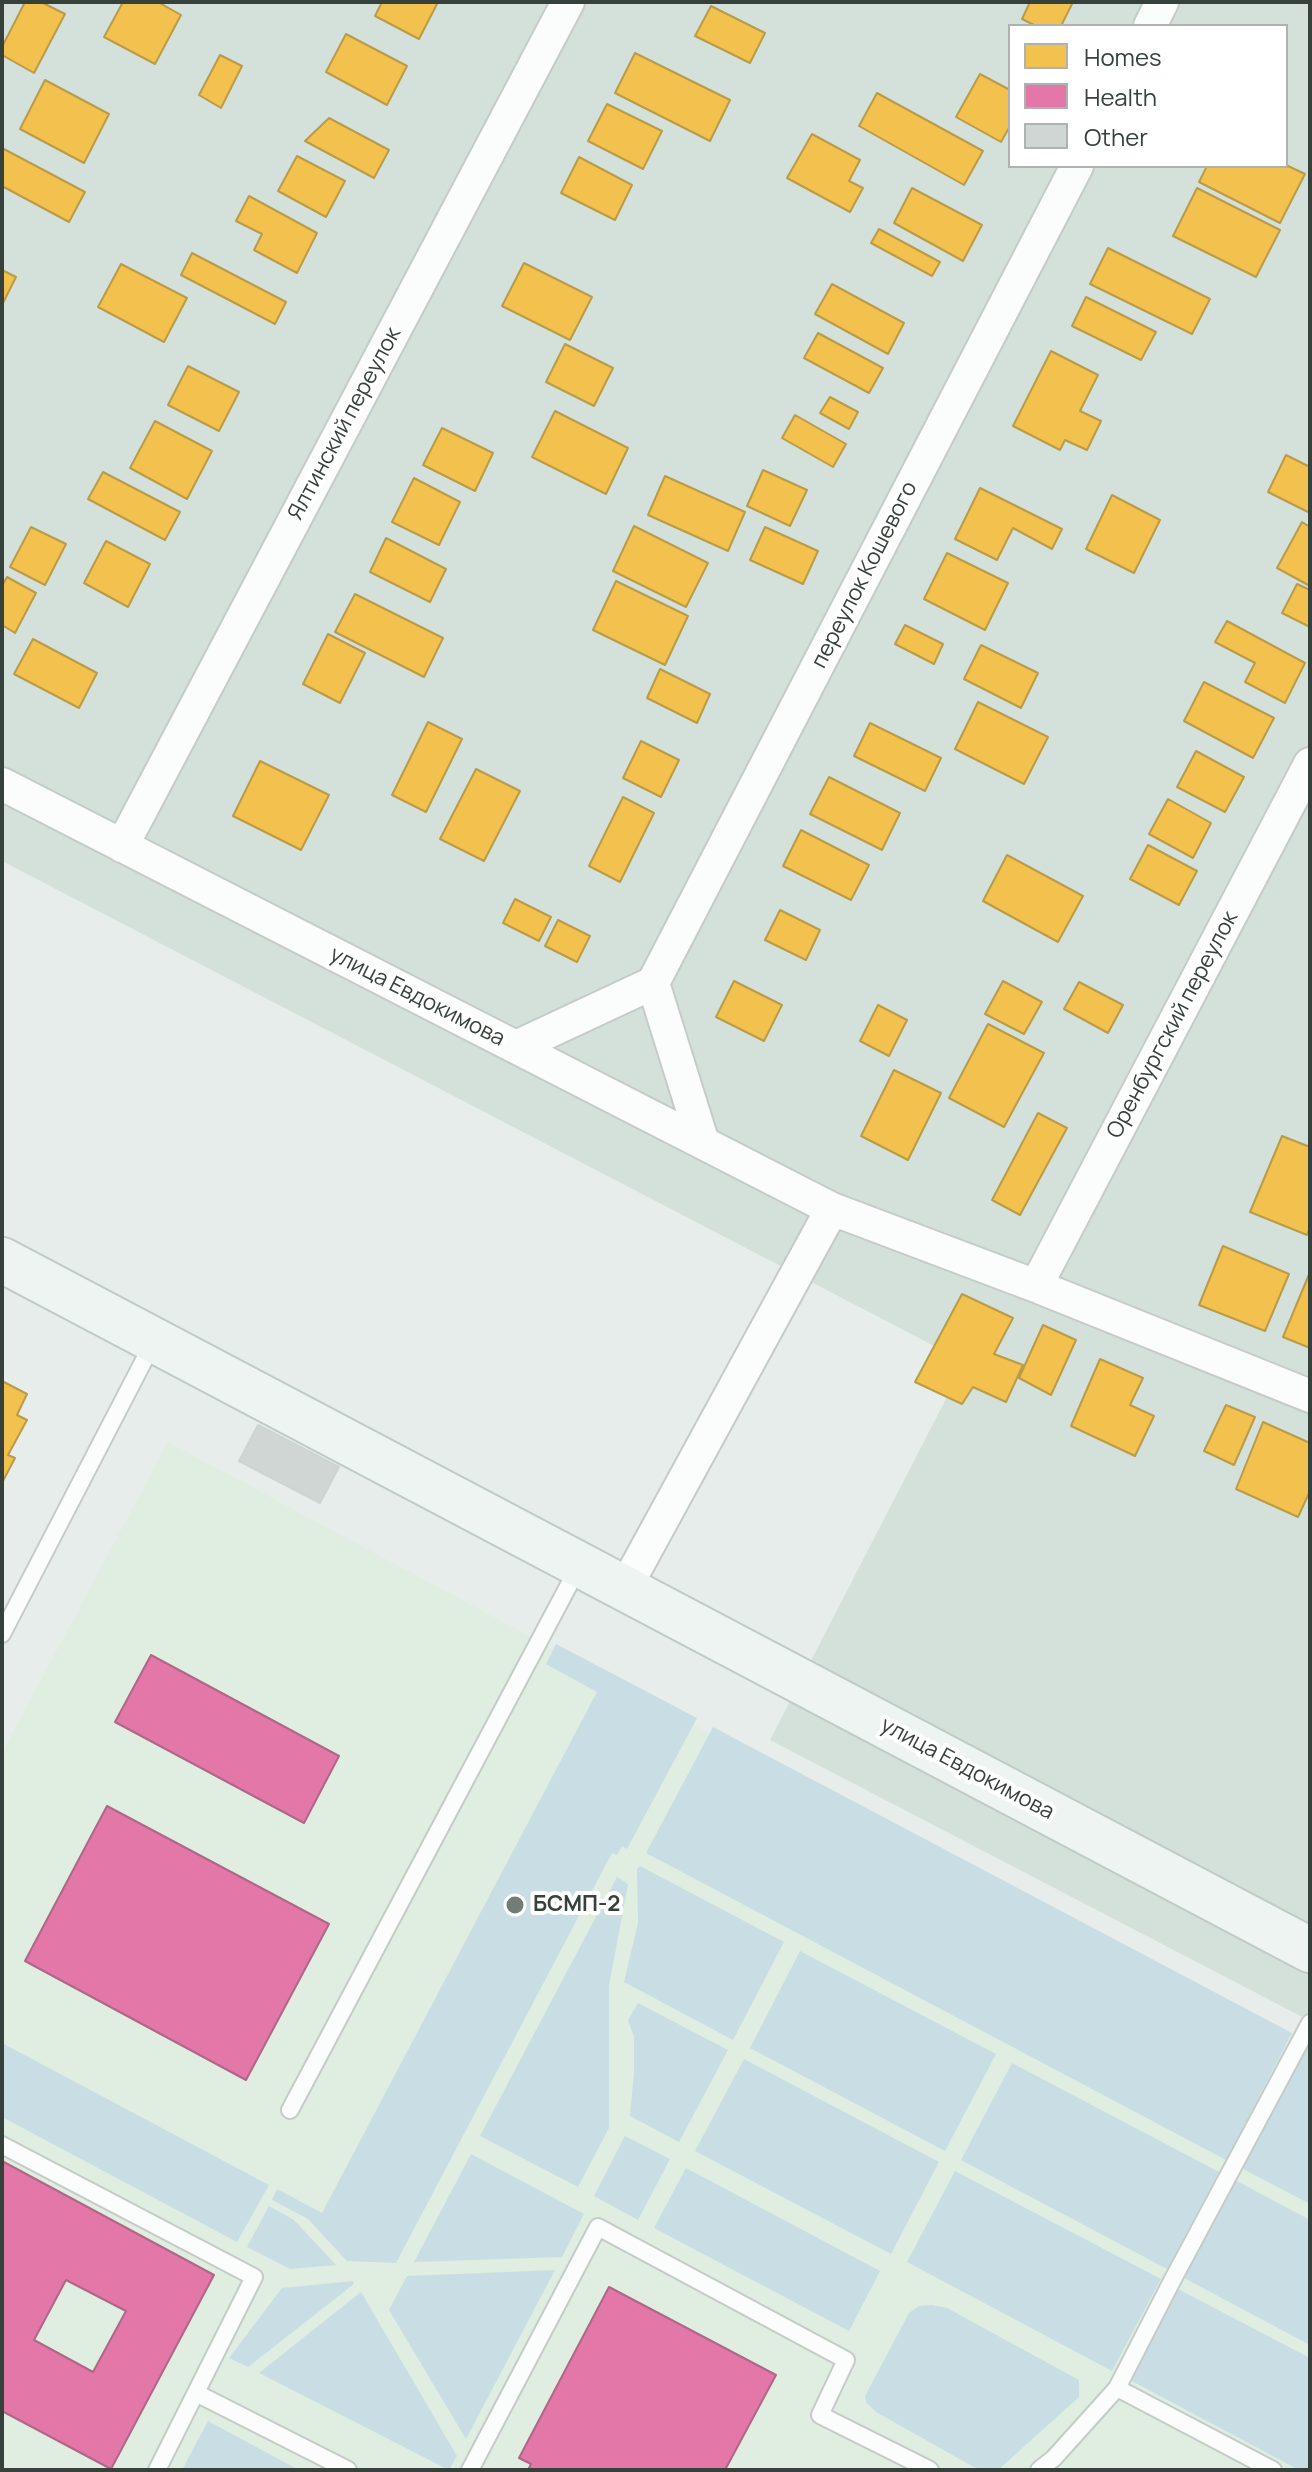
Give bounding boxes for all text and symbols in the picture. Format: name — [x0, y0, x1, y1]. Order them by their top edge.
legend — [1008, 24, 1288, 168]
text: Homes — [1084, 40, 1162, 73]
text: Health — [1084, 80, 1157, 113]
text: Other — [1084, 120, 1148, 153]
street label: Ялтинский переулок — [283, 323, 407, 525]
street label: переулок Кошевого — [807, 477, 923, 673]
street label: Оренбургский переулок — [1102, 907, 1244, 1143]
street label: улица Евдокимова — [325, 941, 509, 1053]
street label: улица Евдокимова — [876, 1712, 1058, 1826]
place label: БСМП-2 — [533, 1892, 620, 1918]
marker: БСМП-2 — [504, 1894, 526, 1916]

